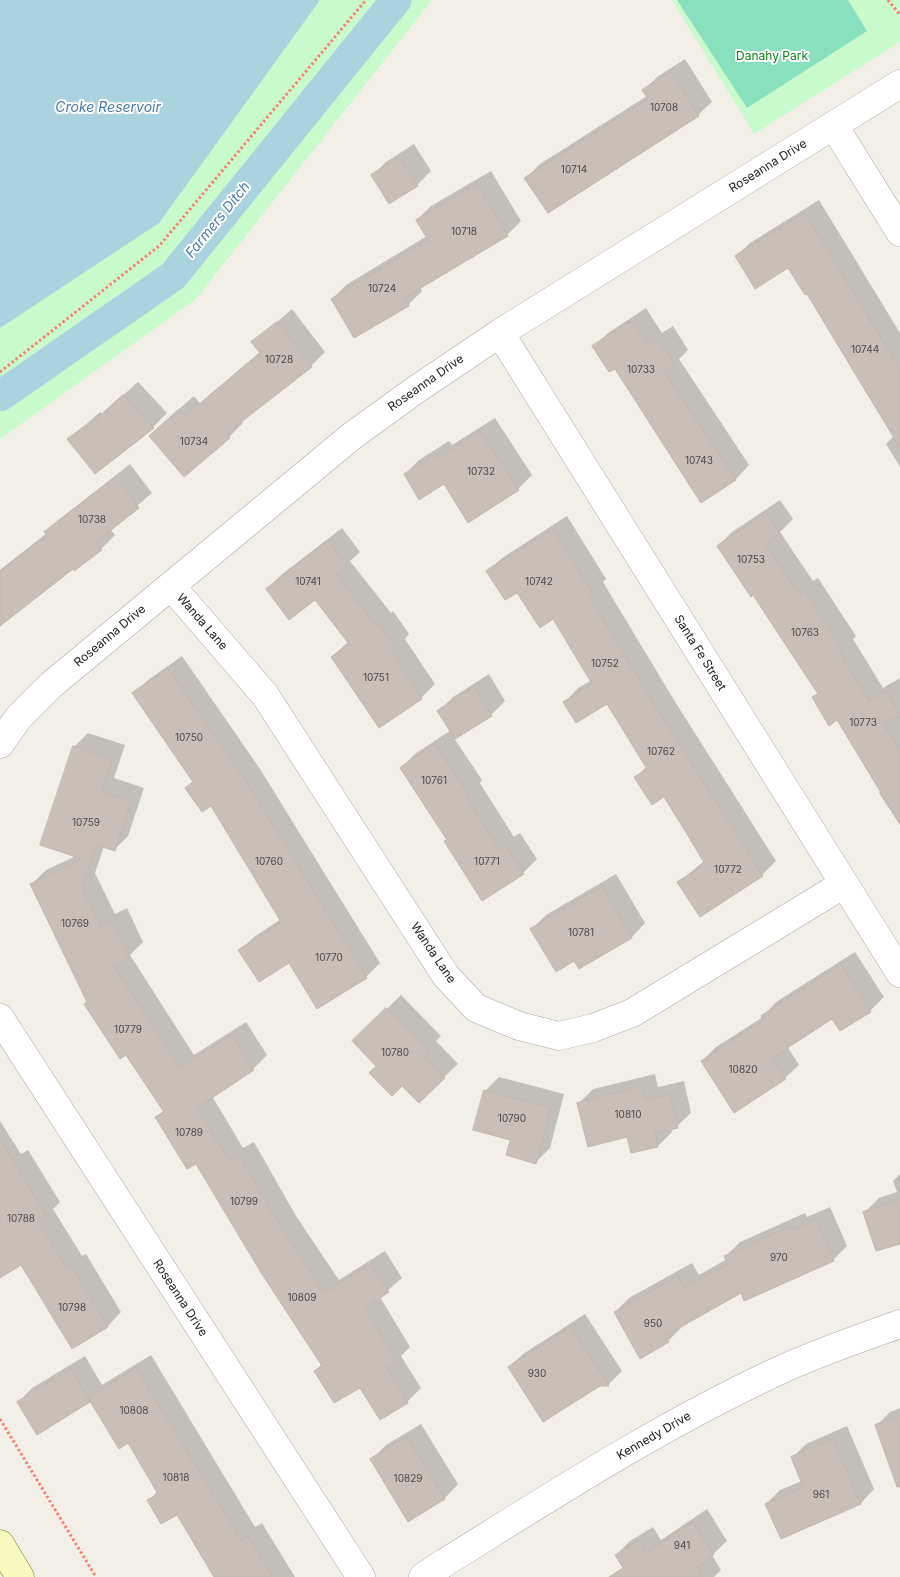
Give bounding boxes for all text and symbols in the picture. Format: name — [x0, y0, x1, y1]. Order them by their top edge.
park label: Danahy Park — [736, 49, 808, 63]
water label: Croke Reservoir — [55, 100, 161, 116]
house number: 10708 — [650, 102, 678, 114]
street label: Roseanna Drive — [726, 136, 810, 196]
house number: 10714 — [561, 164, 587, 176]
water label: Farmers Ditch — [182, 179, 254, 261]
house number: 10718 — [451, 226, 477, 238]
house number: 10724 — [368, 283, 396, 295]
house number: 10744 — [851, 344, 879, 356]
street label: Roseanna Drive — [385, 352, 467, 414]
house number: 10728 — [265, 354, 293, 366]
house number: 10733 — [627, 364, 655, 376]
house number: 10734 — [180, 436, 208, 448]
house number: 10743 — [685, 455, 713, 467]
house number: 10732 — [467, 466, 495, 478]
house number: 10738 — [78, 514, 106, 526]
house number: 10753 — [737, 554, 765, 566]
house number: 10741 — [295, 576, 321, 588]
house number: 10742 — [525, 576, 553, 588]
street label: Wanda Lane — [174, 591, 230, 653]
street label: Roseanna Drive — [71, 602, 149, 670]
street label: Santa Fe Street — [671, 613, 729, 693]
house number: 10763 — [791, 627, 819, 639]
house number: 10752 — [591, 658, 619, 670]
house number: 10751 — [363, 672, 389, 684]
house number: 10773 — [849, 717, 877, 729]
house number: 10750 — [175, 732, 203, 744]
house number: 10762 — [647, 746, 675, 758]
house number: 10761 — [421, 775, 447, 787]
house number: 10759 — [72, 817, 100, 829]
house number: 10760 — [255, 856, 283, 868]
house number: 10771 — [474, 856, 500, 868]
house number: 10772 — [714, 864, 742, 876]
house number: 10769 — [61, 918, 89, 930]
street label: Wanda Lane — [407, 920, 459, 986]
house number: 10781 — [568, 927, 594, 939]
house number: 10770 — [315, 952, 343, 964]
house number: 10779 — [114, 1024, 142, 1036]
house number: 10780 — [381, 1047, 409, 1059]
house number: 10820 — [729, 1064, 757, 1076]
house number: 10810 — [615, 1109, 641, 1121]
house number: 10790 — [498, 1113, 526, 1125]
house number: 10789 — [175, 1127, 203, 1139]
house number: 10799 — [230, 1196, 258, 1208]
house number: 10788 — [7, 1213, 35, 1225]
house number: 970 — [770, 1252, 788, 1264]
street label: Roseanna Drive — [150, 1257, 210, 1339]
house number: 10809 — [287, 1292, 317, 1304]
house number: 10798 — [58, 1302, 86, 1314]
house number: 950 — [644, 1318, 662, 1330]
house number: 930 — [528, 1368, 546, 1380]
house number: 10808 — [119, 1405, 149, 1417]
street label: Kennedy Drive — [614, 1409, 694, 1463]
house number: 10818 — [163, 1472, 189, 1484]
house number: 10829 — [394, 1473, 422, 1485]
house number: 961 — [813, 1489, 829, 1501]
house number: 941 — [674, 1540, 690, 1552]

